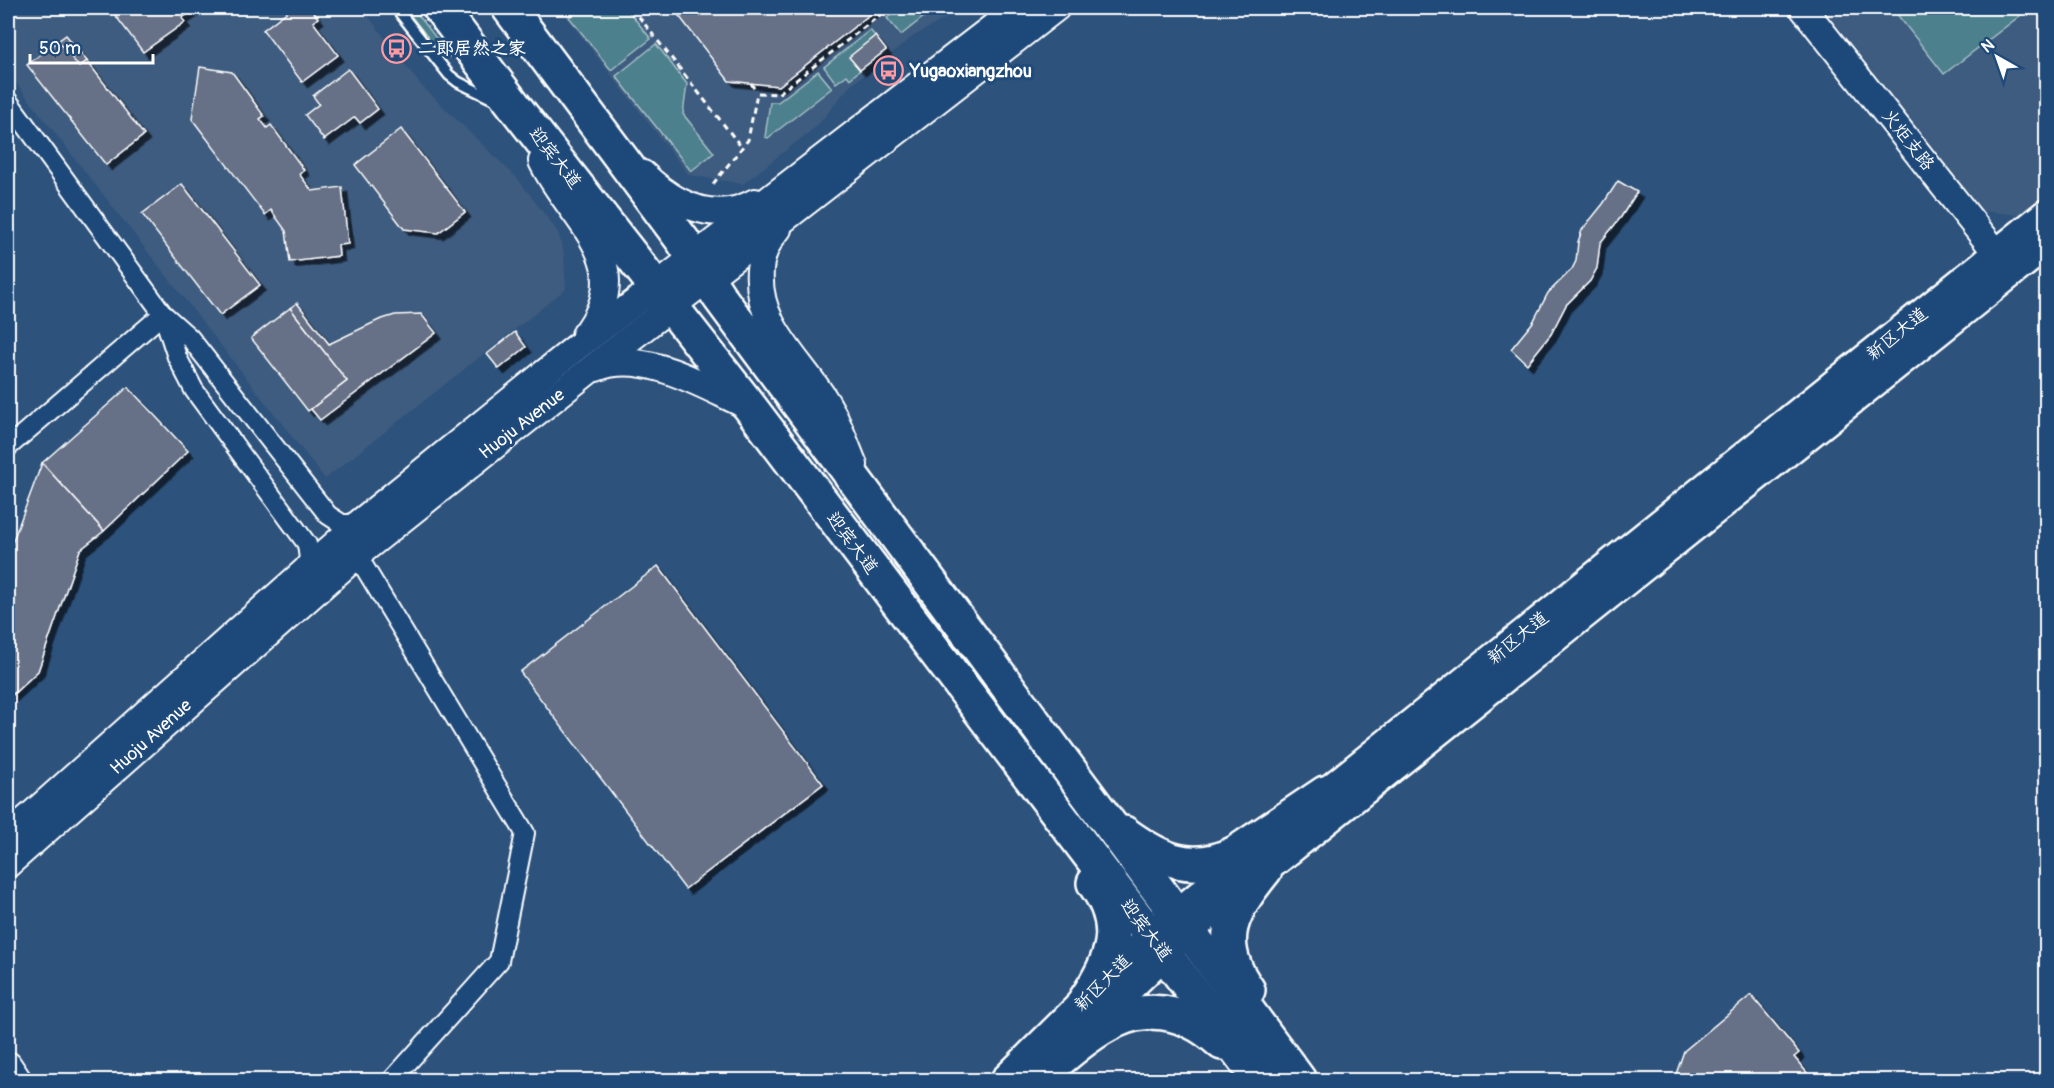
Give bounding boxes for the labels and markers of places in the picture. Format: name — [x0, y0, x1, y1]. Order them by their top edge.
bus stop icon: 二郎居然之家 — [381, 32, 413, 64]
place label: 二郎居然之家 — [418, 37, 526, 60]
bus stop icon: Yugaoxiangzhou — [873, 55, 905, 87]
place label: Yugaoxiangzhou — [909, 60, 1032, 83]

